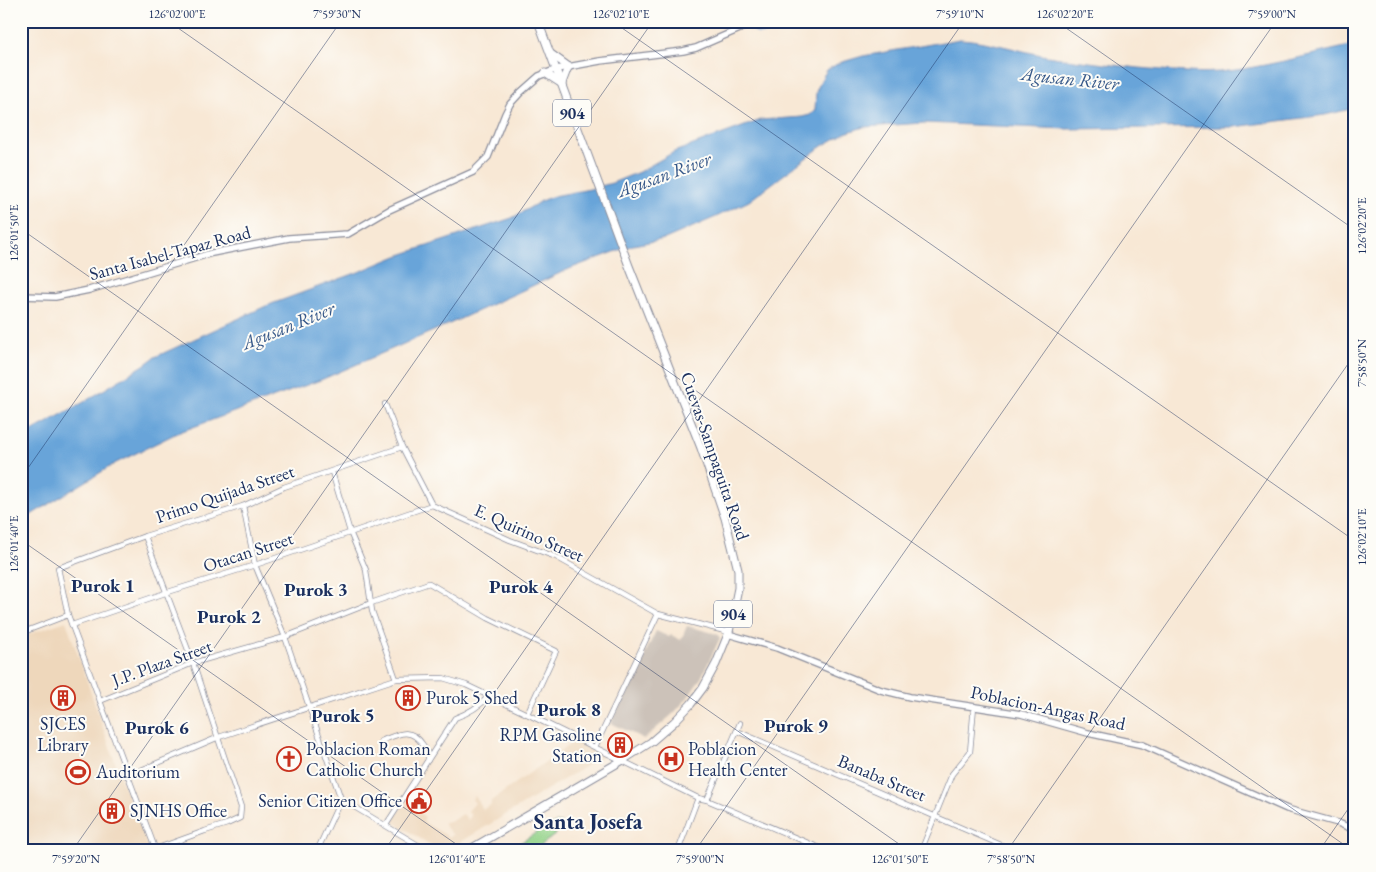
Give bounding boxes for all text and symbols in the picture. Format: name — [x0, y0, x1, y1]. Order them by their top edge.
text: 126°02'00"E — [149, 6, 206, 22]
text: 7°59'30"N — [313, 6, 362, 22]
text: 126°02'10"E — [593, 6, 650, 22]
text: 7°59'10"N — [936, 6, 985, 22]
text: 126°02'20"E — [1037, 6, 1094, 22]
text: 7°59'00"N — [1248, 6, 1297, 22]
water label: Agusan River — [1018, 61, 1121, 96]
road number: 904 — [553, 100, 591, 126]
water label: Agusan River — [612, 146, 715, 204]
text: 126°02'20"E — [1354, 197, 1370, 254]
text: 126°01'50"E — [6, 204, 22, 261]
street label: Santa Isabel-Tapaz Road — [87, 220, 254, 285]
water label: Agusan River — [236, 295, 339, 356]
text: 7°58'50"N — [1354, 338, 1370, 387]
street label: Cuevas-Sampaguita Road — [676, 369, 755, 544]
street label: Primo Quijada Street — [152, 459, 298, 528]
street label: E. Quirino Street — [471, 498, 588, 567]
text: 126°02'10"E — [1354, 508, 1370, 565]
text: 126°01'40"E — [6, 515, 22, 572]
street label: Otacan Street — [200, 526, 296, 577]
district label: Purok 1 — [71, 573, 135, 598]
district label: Purok 4 — [489, 574, 554, 599]
district label: Purok 3 — [284, 577, 348, 602]
road number: 904 — [714, 600, 752, 628]
district label: Purok 2 — [197, 604, 261, 629]
street label: J.P. Plaza Street — [107, 634, 215, 692]
street label: Poblacion-Angas Road — [969, 680, 1128, 735]
building icon: SJCES Library — [50, 685, 76, 711]
building icon: Purok 5 Shed — [395, 685, 421, 711]
place label: Purok 5 Shed — [426, 686, 519, 709]
district label: Purok 8 — [537, 697, 601, 722]
district label: Purok 5 — [311, 703, 375, 728]
place label: SJCES Library — [37, 712, 89, 756]
district label: Purok 9 — [764, 713, 828, 738]
district label: Purok 6 — [125, 715, 189, 740]
place label: RPM Gasoline Station — [499, 723, 602, 767]
building icon: RPM Gasoline Station — [607, 732, 633, 758]
place label: Poblacion Roman Catholic Church — [306, 737, 431, 781]
place label: Poblacion Health Center — [688, 737, 788, 781]
church icon: Poblacion Roman Catholic Church — [276, 746, 302, 772]
hospital icon: Poblacion Health Center — [658, 746, 684, 772]
street label: Banaba Street — [835, 749, 930, 807]
sports icon: Auditorium — [65, 759, 91, 785]
place label: Auditorium — [95, 760, 180, 783]
public building icon: Senior Citizen Office — [406, 788, 432, 814]
place label: Senior Citizen Office — [258, 789, 402, 812]
building icon: SJNHS Office — [99, 798, 125, 824]
place label: SJNHS Office — [130, 799, 227, 822]
district label: Santa Josefa — [534, 807, 643, 836]
text: 7°59'20"N — [52, 851, 101, 867]
text: 126°01'40"E — [429, 851, 486, 867]
text: 7°59'00"N — [676, 851, 725, 867]
text: 126°01'50"E — [872, 851, 929, 867]
text: 7°58'50"N — [987, 851, 1036, 867]

